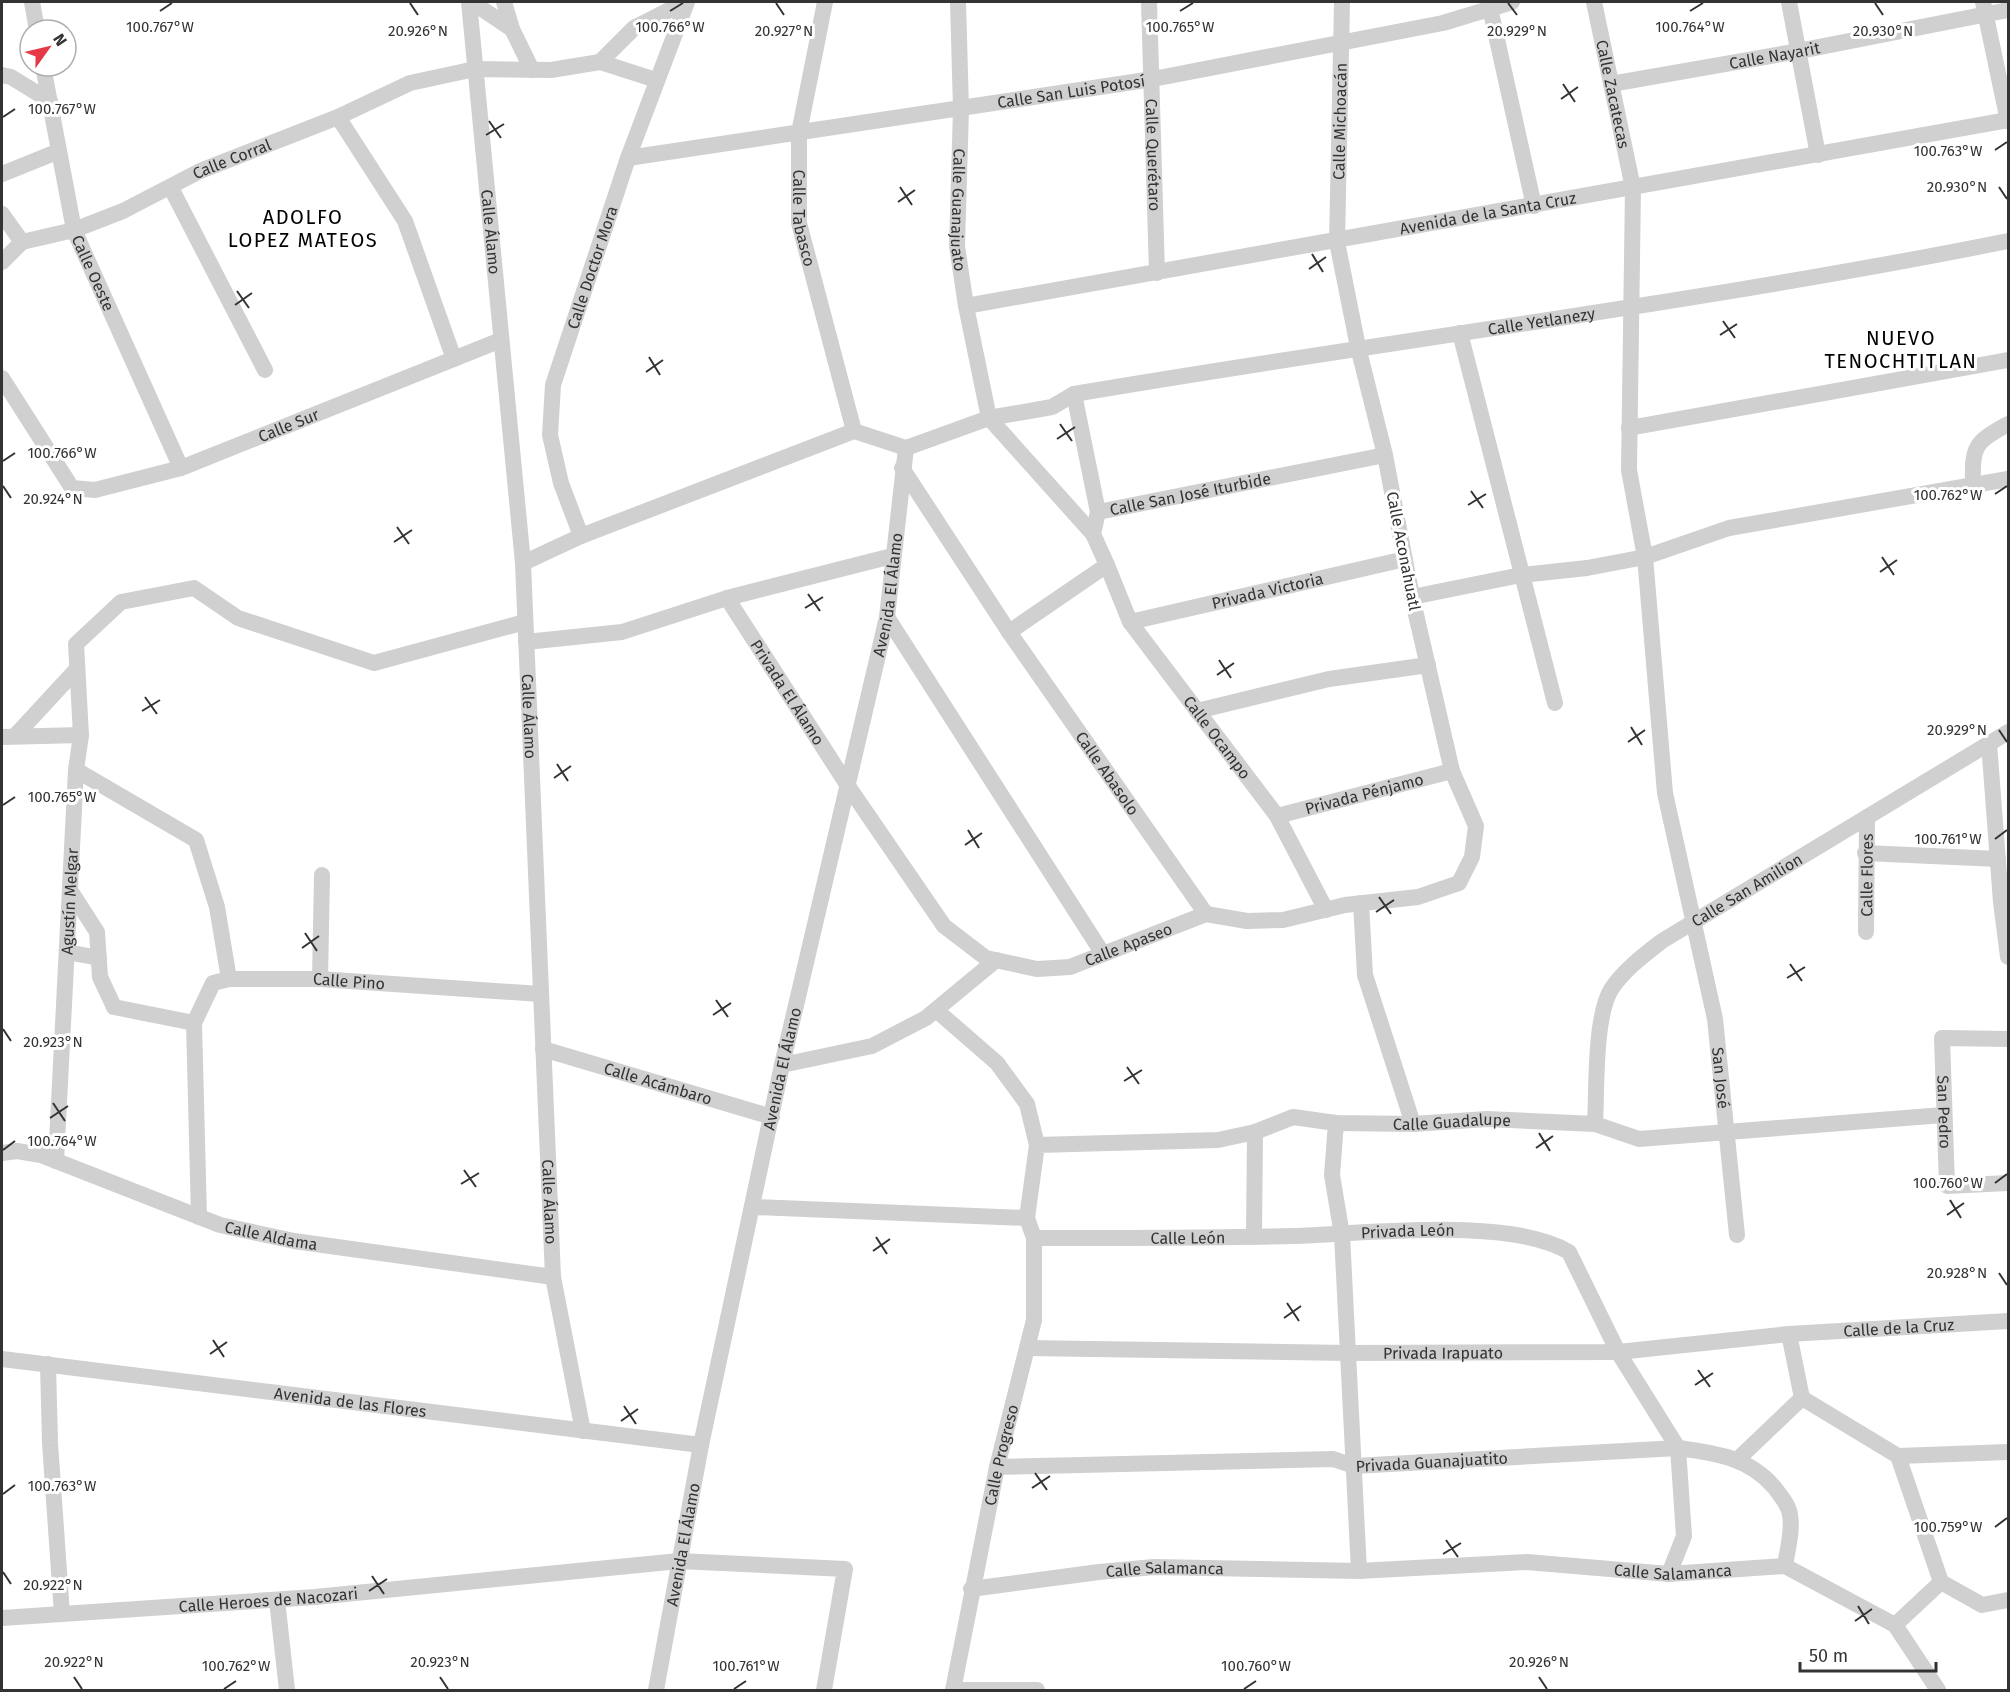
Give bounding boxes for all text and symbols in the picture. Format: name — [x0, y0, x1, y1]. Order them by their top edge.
north arrow — [18, 18, 78, 78]
text: 100.767°W — [126, 18, 195, 36]
text: 100.766°W — [635, 18, 705, 36]
text: 100.765°W — [1146, 18, 1215, 36]
text: 100.764°W — [1655, 18, 1725, 36]
text: 20.926°N — [388, 22, 448, 40]
text: 20.927°N — [755, 22, 813, 40]
text: 20.929°N — [1487, 22, 1547, 40]
text: 20.930°N — [1853, 22, 1913, 40]
text: N — [49, 30, 71, 50]
street label: Calle Zacatecas — [1592, 38, 1633, 150]
street label: Calle Nayarit — [1728, 38, 1822, 73]
street label: Calle Michoacán — [1329, 63, 1351, 180]
street label: Calle San Luis Potosí — [996, 71, 1147, 112]
street label: Calle Querétaro — [1142, 98, 1164, 212]
text: 100.767°W — [28, 100, 97, 118]
street label: Calle Corral — [189, 135, 274, 183]
text: 100.763°W — [1914, 142, 1983, 160]
street label: Calle Guanajuato — [947, 148, 970, 273]
street label: Calle Tabasco — [789, 169, 819, 268]
text: 20.930°N — [1927, 178, 1987, 196]
street label: Avenida de la Santa Cruz — [1398, 188, 1578, 238]
street label: Calle Álamo — [477, 189, 504, 275]
street label: Calle Doctor Mora — [563, 203, 622, 331]
district label: ADOLFO LOPEZ MATEOS — [228, 205, 378, 252]
street label: Calle Oeste — [68, 232, 118, 314]
street label: Calle Yetlanezy — [1487, 304, 1596, 339]
district label: NUEVO TENOCHTITLAN — [1825, 326, 1978, 373]
street label: Calle Sur — [255, 404, 323, 446]
text: 100.766°W — [27, 444, 97, 462]
street label: Calle San José Iturbide — [1108, 469, 1272, 519]
text: 100.762°W — [1914, 486, 1983, 504]
text: 20.924°N — [23, 490, 83, 508]
street label: Calle Aconahuatl — [1383, 490, 1424, 613]
street label: Avenida El Álamo — [869, 532, 906, 659]
street label: Privada Victoria — [1210, 569, 1325, 613]
street label: Privada El Álamo — [746, 636, 828, 749]
street label: Calle Álamo — [518, 673, 540, 759]
street label: Calle Ocampo — [1179, 692, 1255, 783]
text: 20.929°N — [1927, 721, 1987, 739]
street label: Calle Abasolo — [1071, 728, 1143, 819]
street label: Privada Pénjamo — [1303, 770, 1426, 818]
text: 100.765°W — [28, 788, 97, 806]
text: 100.761°W — [1914, 830, 1982, 848]
street label: Calle Flores — [1857, 833, 1877, 917]
street label: Agustín Melgar — [58, 847, 82, 955]
street label: Calle San Amilion — [1688, 850, 1806, 931]
street label: Calle Apaseo — [1082, 919, 1175, 970]
street label: Calle Pino — [313, 970, 386, 993]
street label: Avenida El Álamo — [759, 1006, 805, 1132]
text: 20.923°N — [23, 1033, 83, 1051]
street label: San José — [1708, 1046, 1733, 1109]
street label: Calle Acámbaro — [602, 1059, 714, 1109]
street label: San Pedro — [1933, 1075, 1955, 1149]
street label: Calle Guadalupe — [1393, 1110, 1511, 1134]
text: 100.764°W — [27, 1132, 97, 1150]
street label: Calle Álamo — [538, 1159, 561, 1245]
text: 100.760°W — [1913, 1174, 1983, 1192]
street label: Calle Aldama — [223, 1217, 319, 1254]
street label: Privada León — [1360, 1221, 1455, 1242]
street label: Calle León — [1151, 1228, 1225, 1248]
text: 20.928°N — [1927, 1264, 1987, 1282]
street label: Calle de la Cruz — [1843, 1315, 1955, 1341]
street label: Privada Irapuato — [1383, 1343, 1503, 1363]
street label: Avenida de las Flores — [273, 1384, 428, 1421]
street label: Calle Progreso — [981, 1402, 1022, 1507]
street label: Privada Guanajuatito — [1355, 1448, 1508, 1476]
text: 100.763°W — [28, 1477, 97, 1495]
street label: Avenida El Álamo — [663, 1481, 704, 1608]
text: 100.759°W — [1914, 1518, 1983, 1536]
street label: Calle Salamanca — [1105, 1558, 1224, 1581]
street label: Calle Salamanca — [1613, 1560, 1733, 1584]
text: 20.922°N — [23, 1576, 83, 1594]
street label: Calle Heroes de Nacozari — [178, 1584, 359, 1616]
scale bar — [1800, 1635, 1936, 1673]
text: 50 m — [1809, 1645, 1848, 1667]
text: 20.922°N — [44, 1653, 104, 1671]
text: 20.923°N — [410, 1653, 470, 1671]
text: 20.926°N — [1509, 1653, 1569, 1671]
text: 100.762°W — [202, 1657, 271, 1675]
text: 100.761°W — [712, 1657, 780, 1675]
text: 100.760°W — [1221, 1657, 1291, 1675]

